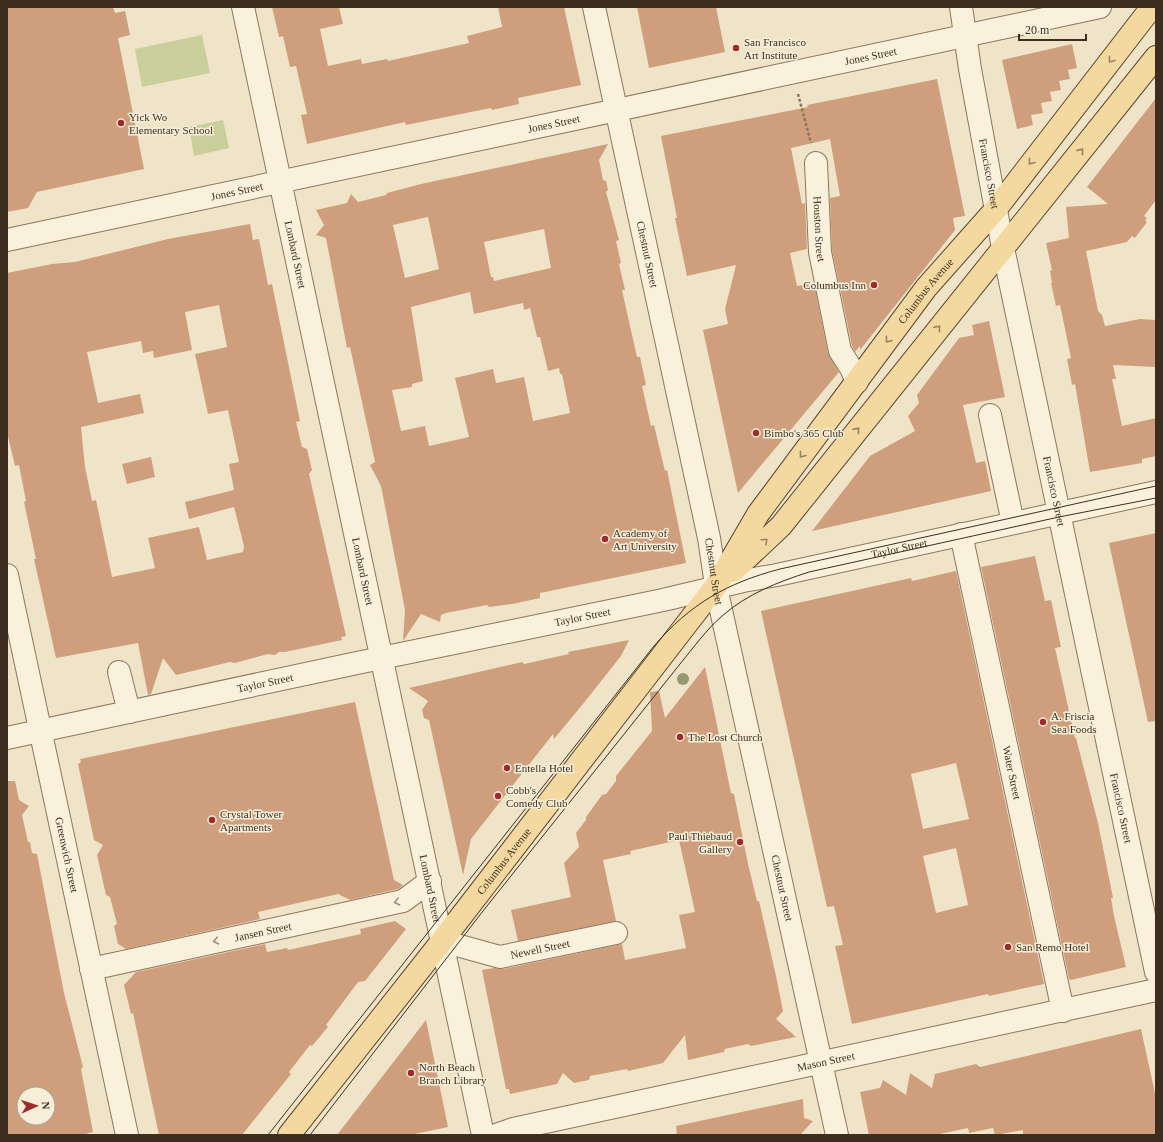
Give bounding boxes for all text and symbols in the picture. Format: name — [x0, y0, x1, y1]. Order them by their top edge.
scale bar — [1019, 16, 1086, 42]
text: 20 m — [1025, 23, 1050, 37]
place label: San Francisco Art Institute — [744, 36, 807, 61]
marker: San Francisco Art Institute — [731, 43, 741, 53]
street label: Jones Street — [843, 45, 898, 67]
one-way arrow — [1109, 55, 1116, 62]
place label: Yick Wo Elementary School — [129, 111, 213, 136]
street label: Jones Street — [527, 112, 581, 135]
marker: Yick Wo Elementary School — [116, 118, 126, 128]
street label: Francisco Street — [977, 137, 1002, 210]
one-way arrow — [1076, 148, 1083, 155]
one-way arrow — [1029, 158, 1036, 165]
street label: Jones Street — [210, 180, 264, 202]
street label: Houston Street — [811, 196, 828, 263]
street label: Lombard Street — [283, 220, 309, 289]
street label: Chestnut Street — [635, 220, 661, 289]
street label: Columbus Avenue — [896, 256, 956, 326]
place label: Columbus Inn — [803, 279, 866, 291]
marker: Columbus Inn — [869, 280, 879, 290]
one-way arrow — [934, 326, 941, 333]
one-way arrow — [886, 335, 893, 342]
place label: Bimbo's 365 Club — [764, 427, 844, 439]
one-way arrow — [852, 427, 859, 435]
marker: Bimbo's 365 Club — [751, 428, 761, 438]
one-way arrow — [799, 451, 807, 458]
street label: Francisco Street — [1041, 455, 1068, 527]
place label: Academy of Art University — [613, 527, 677, 552]
marker: Academy of Art University — [600, 534, 610, 544]
street label: Lombard Street — [350, 536, 376, 606]
street label: Taylor Street — [870, 536, 928, 560]
street label: Chestnut Street — [703, 537, 726, 606]
one-way arrow — [760, 538, 768, 545]
street label: Taylor Street — [553, 605, 611, 628]
street label: Taylor Street — [236, 671, 294, 695]
place label: A. Friscia Sea Foods — [1051, 710, 1097, 735]
marker: A. Friscia Sea Foods — [1038, 717, 1048, 727]
place label: The Lost Church — [688, 731, 763, 743]
marker: The Lost Church — [675, 732, 685, 742]
street label: Water Street — [1000, 745, 1024, 801]
place label: Entella Hotel — [515, 762, 573, 774]
marker: Entella Hotel — [502, 763, 512, 773]
street label: Francisco Street — [1108, 772, 1135, 844]
place label: Cobb's Comedy Club — [506, 784, 568, 809]
marker: Cobb's Comedy Club — [493, 791, 503, 801]
place label: Crystal Tower Apartments — [220, 808, 283, 833]
marker: Crystal Tower Apartments — [207, 815, 217, 825]
street label: Greenwich Street — [53, 816, 81, 893]
street label: Columbus Avenue — [474, 825, 533, 897]
place label: Paul Thiebaud Gallery — [668, 830, 732, 855]
marker: Paul Thiebaud Gallery — [735, 837, 745, 847]
street label: Lombard Street — [417, 853, 444, 923]
street label: Chestnut Street — [769, 854, 796, 922]
one-way arrow — [394, 897, 401, 906]
street label: Jansen Street — [233, 920, 292, 944]
one-way arrow — [212, 937, 219, 945]
street label: Newell Street — [509, 937, 571, 961]
place label: San Remo Hotel — [1016, 941, 1089, 953]
marker: San Remo Hotel — [1003, 942, 1013, 952]
street label: Mason Street — [796, 1049, 856, 1073]
place label: North Beach Branch Library — [419, 1061, 487, 1086]
marker: North Beach Branch Library — [406, 1068, 416, 1078]
north arrow — [16, 1086, 56, 1126]
text: N — [40, 1101, 52, 1110]

